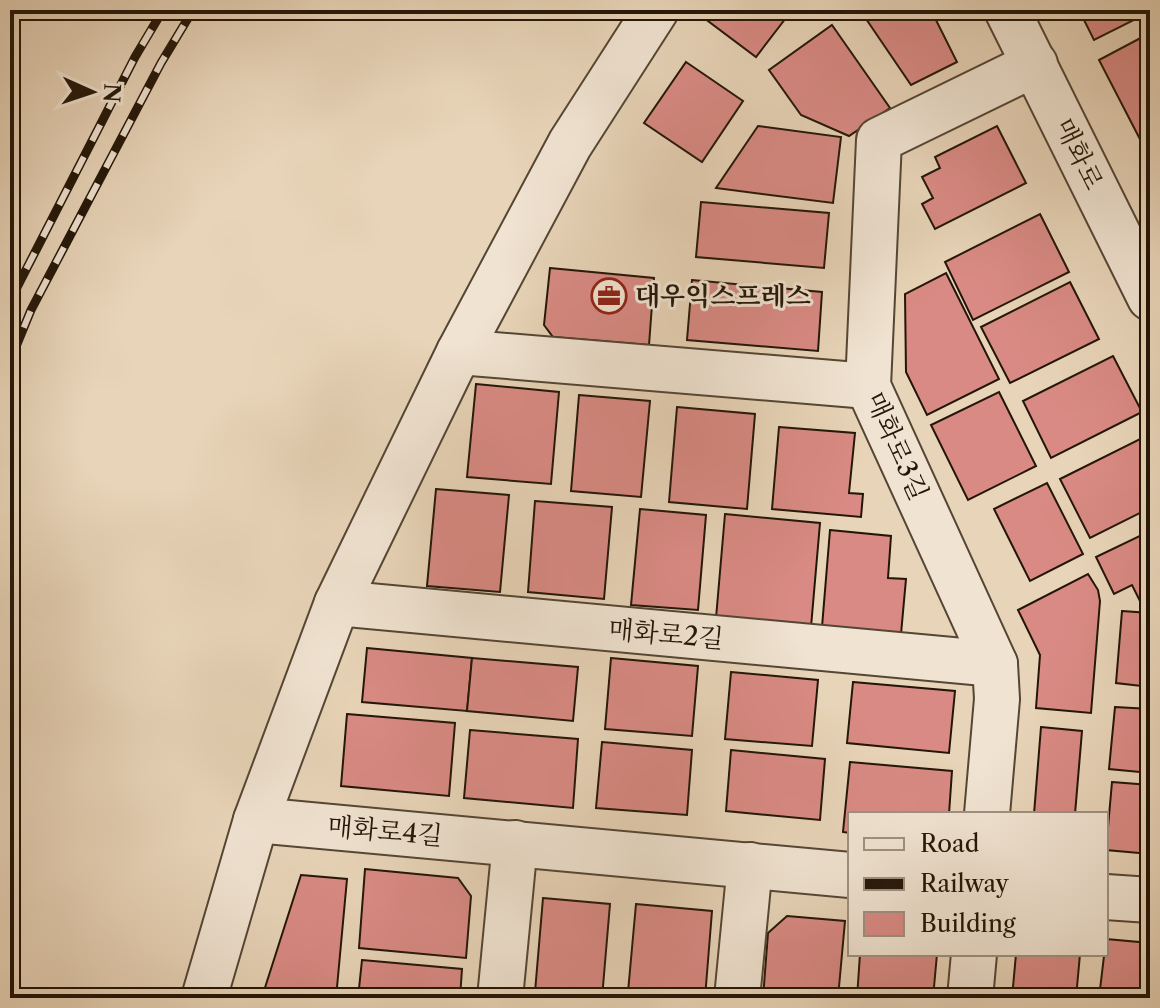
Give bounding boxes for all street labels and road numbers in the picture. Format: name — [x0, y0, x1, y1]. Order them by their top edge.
street label: 매화로 — [1048, 113, 1110, 195]
street label: 매화로3길 — [859, 387, 935, 505]
street label: 매화로2길 — [607, 613, 725, 655]
street label: 매화로4길 — [326, 810, 444, 852]

